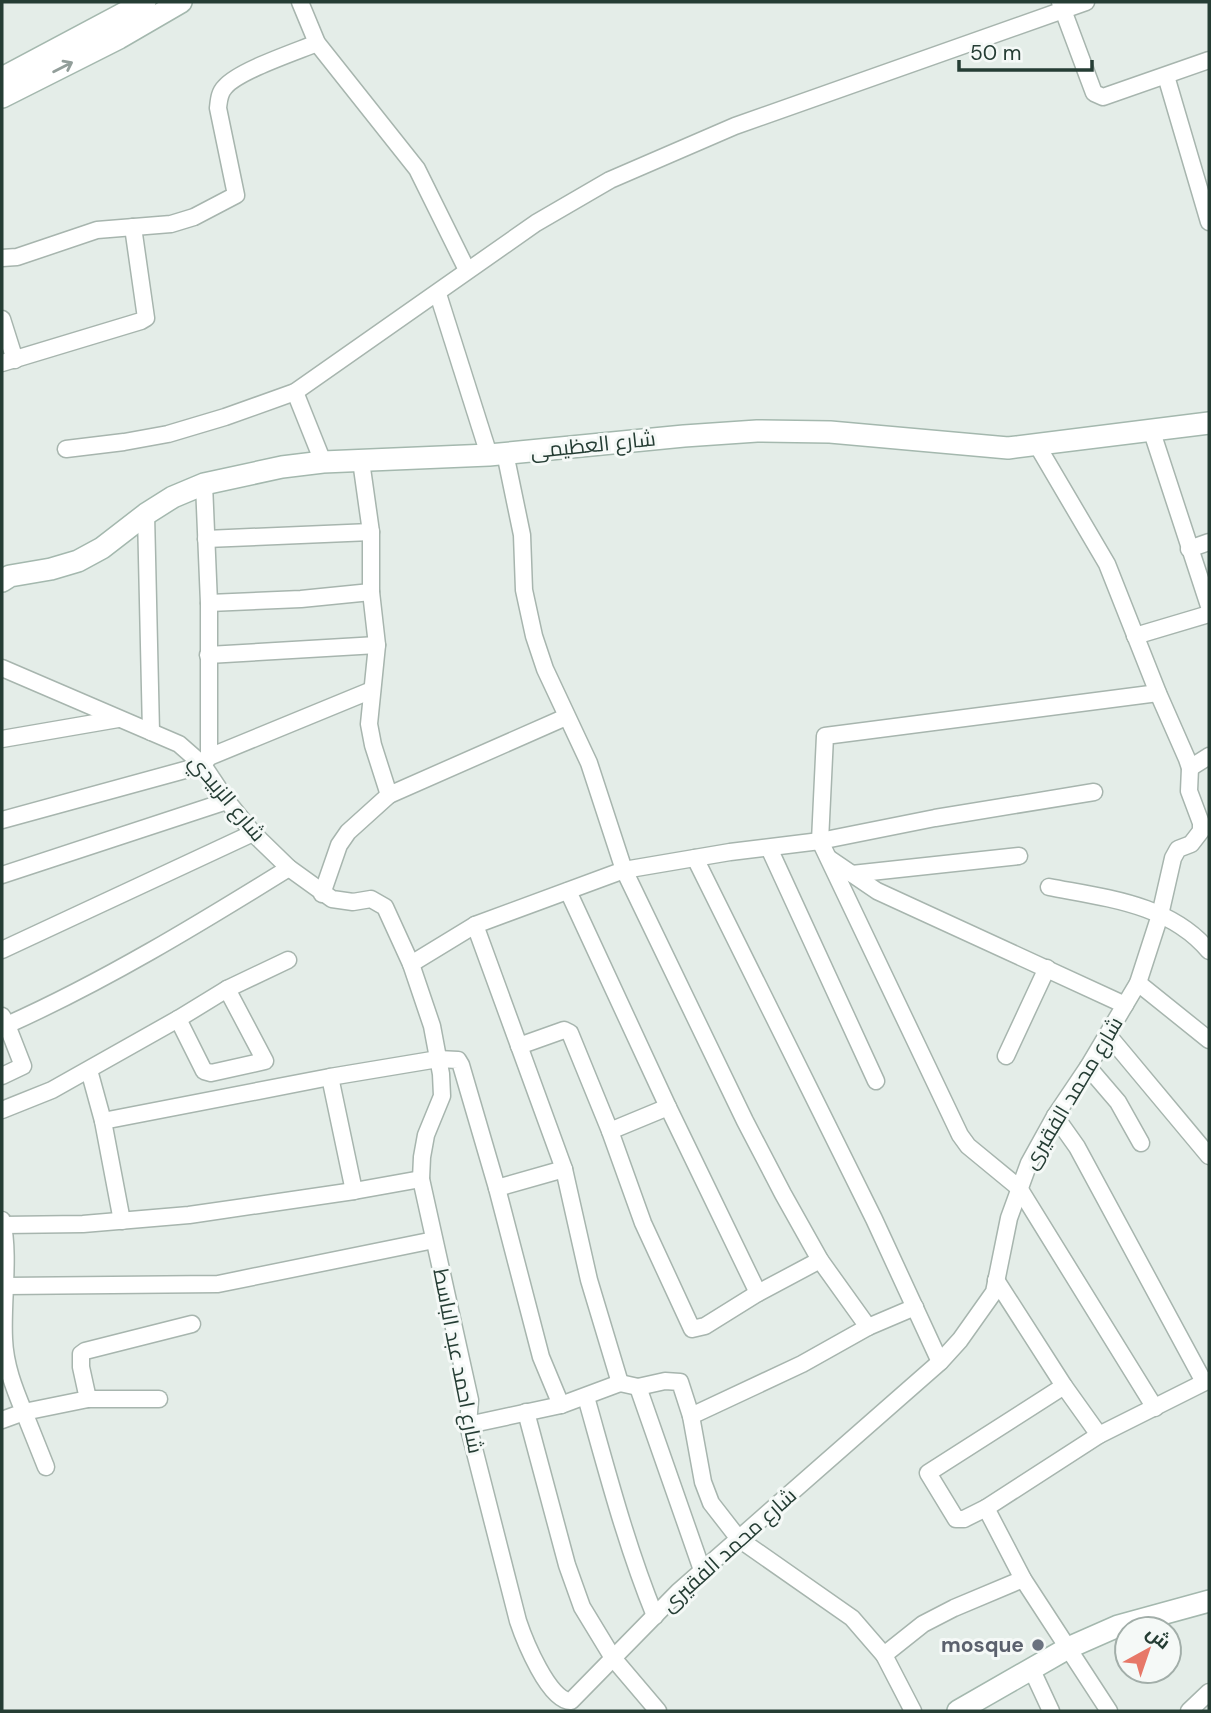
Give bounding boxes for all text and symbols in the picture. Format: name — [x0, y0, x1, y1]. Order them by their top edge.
scale bar — [959, 28, 1092, 72]
text: 50 m — [970, 39, 1021, 67]
one-way arrow — [52, 59, 73, 73]
street label: شارع العظيمى — [529, 425, 657, 465]
street label: شارع الزبيدي — [181, 748, 272, 849]
street label: شارع محمد الفقيرى — [1016, 1012, 1130, 1174]
street label: شارع احمد عبد الباسط — [426, 1266, 490, 1456]
street label: شارع محمد الفقيرى — [655, 1482, 803, 1618]
north arrow — [1113, 1615, 1183, 1685]
text: ش — [1141, 1620, 1176, 1655]
place label: mosque — [941, 1631, 1024, 1659]
marker: mosque — [1030, 1637, 1046, 1653]

